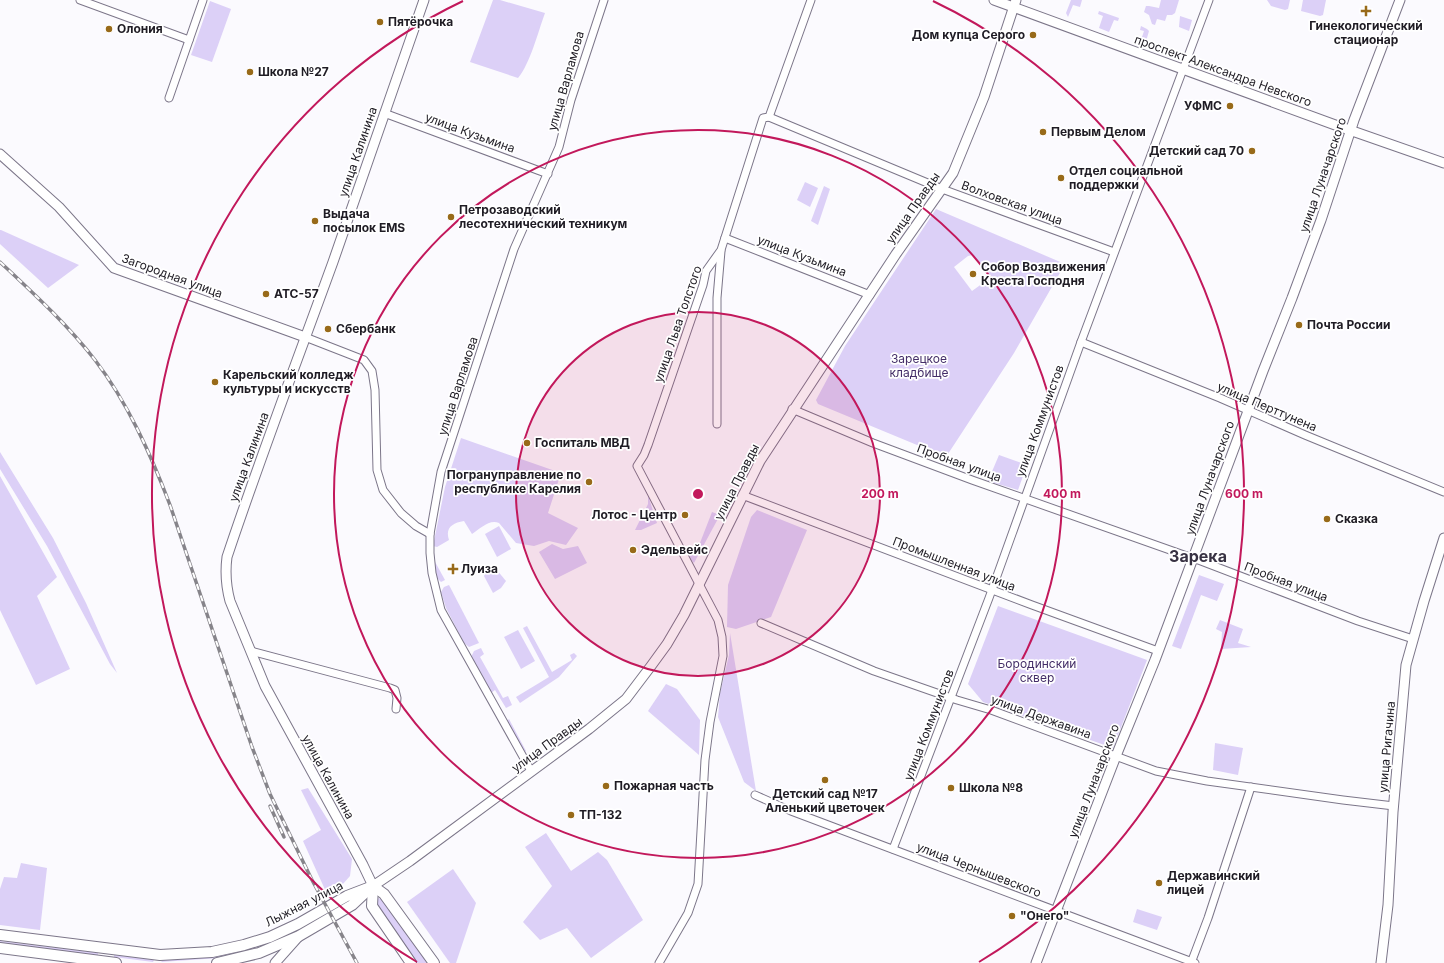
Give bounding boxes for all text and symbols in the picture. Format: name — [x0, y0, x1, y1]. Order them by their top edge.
marker: Гинекологический стационар — [1360, 5, 1372, 17]
place label: Пятёрочка — [388, 14, 453, 29]
marker: Пятёрочка — [375, 17, 385, 27]
place label: Гинекологический стационар — [1309, 18, 1423, 47]
place label: Олония — [117, 21, 163, 36]
marker: Олония — [104, 24, 114, 34]
place label: Дом купца Серого — [912, 27, 1025, 42]
street label: улица Варламова — [544, 29, 587, 132]
marker: Дом купца Серого — [1028, 30, 1038, 40]
street label: проспект Александра Невского — [1133, 31, 1314, 110]
place label: Школа №27 — [258, 64, 329, 79]
marker: Школа №27 — [245, 67, 255, 77]
place label: УФМС — [1184, 98, 1222, 113]
marker: УФМС — [1225, 101, 1235, 111]
street label: улица Калинина — [335, 105, 380, 199]
street label: улица Кузьмина — [423, 109, 517, 156]
street label: улица Луначарского — [1296, 115, 1349, 234]
place label: Первым Делом — [1051, 124, 1146, 139]
marker: Первым Делом — [1038, 127, 1048, 137]
place label: Детский сад 70 — [1149, 143, 1244, 158]
marker: Детский сад 70 — [1247, 146, 1257, 156]
place label: Отдел социальной поддержки — [1069, 163, 1183, 192]
street label: улица Правды — [882, 169, 943, 246]
marker: Отдел социальной поддержки — [1056, 173, 1066, 183]
street label: Волховская улица — [960, 177, 1065, 228]
place label: Петрозаводский лесотехнический техникум — [459, 202, 627, 231]
place label: Выдача посылок EMS — [323, 206, 405, 235]
marker: Петрозаводский лесотехнический техникум — [446, 212, 456, 222]
marker: Выдача посылок EMS — [310, 216, 320, 226]
street label: улица Кузьмина — [755, 232, 849, 279]
street label: Загородная улица — [120, 250, 225, 301]
place label: Собор Воздвижения Креста Господня — [981, 259, 1105, 288]
street label: улица Льва Толстого — [650, 263, 705, 384]
marker: Собор Воздвижения Креста Господня — [968, 269, 978, 279]
place label: АТС-57 — [274, 286, 319, 301]
marker: АТС-57 — [261, 289, 271, 299]
place label: Почта России — [1307, 317, 1391, 332]
marker: Почта России — [1294, 320, 1304, 330]
place label: Сбербанк — [336, 321, 396, 336]
marker: Сбербанк — [323, 324, 333, 334]
street label: улица Варламова — [434, 335, 481, 437]
park label: Зарецкое кладбище — [890, 351, 948, 380]
street label: улица Коммунистов — [1012, 363, 1067, 479]
place label: Карельский колледж культуры и искусств — [223, 367, 354, 396]
marker: Карельский колледж культуры и искусств — [210, 377, 220, 387]
street label: улица Перттунена — [1215, 379, 1319, 434]
street label: улица Калинина — [225, 410, 272, 504]
street label: улица Луначарского — [1182, 419, 1237, 537]
place label: Госпиталь МВД — [535, 435, 630, 450]
marker: Госпиталь МВД — [522, 438, 532, 448]
street label: Пробная улица — [915, 440, 1003, 485]
street label: улица Правды — [711, 441, 762, 522]
place label: Погрануправление по республике Карелия — [447, 467, 581, 496]
marker: Погрануправление по республике Карелия — [584, 477, 594, 487]
text: 200 m — [861, 486, 899, 501]
text: 400 m — [1043, 486, 1081, 501]
text: 600 m — [1225, 486, 1263, 501]
centre of rings — [691, 487, 705, 501]
place label: Лотос - Центр — [592, 507, 677, 522]
marker: Лотос - Центр — [680, 510, 690, 520]
place label: Сказка — [1335, 511, 1378, 526]
marker: Сказка — [1322, 514, 1332, 524]
street label: Промышленная улица — [891, 533, 1018, 594]
place label: Эдельвейс — [641, 542, 708, 557]
marker: Эдельвейс — [628, 545, 638, 555]
district label: Зарека — [1169, 546, 1227, 566]
street label: Пробная улица — [1242, 559, 1330, 604]
place label: Луиза — [461, 561, 498, 576]
marker: Луиза — [448, 564, 458, 574]
park label: Бородинский сквер — [998, 656, 1076, 685]
street label: улица Коммунистов — [900, 667, 957, 783]
street label: улица Державина — [989, 691, 1093, 742]
street label: улица Ригачина — [1375, 700, 1398, 793]
street label: улица Правды — [508, 714, 585, 775]
street label: улица Луначарского — [1065, 722, 1122, 840]
street label: улица Калинина — [299, 732, 358, 822]
marker: Детский сад №17 Аленький цветочек — [820, 775, 830, 785]
place label: Пожарная часть — [614, 778, 714, 793]
place label: Школа №8 — [959, 780, 1023, 795]
marker: Пожарная часть — [601, 781, 611, 791]
marker: Школа №8 — [946, 783, 956, 793]
place label: Детский сад №17 Аленький цветочек — [765, 786, 885, 815]
place label: ТП-132 — [579, 807, 622, 822]
marker: ТП-132 — [566, 810, 576, 820]
street label: улица Чернышевского — [915, 839, 1044, 900]
place label: Державинский лицей — [1167, 868, 1260, 897]
street label: Лыжная улица — [262, 877, 345, 930]
marker: Державинский лицей — [1154, 878, 1164, 888]
place label: "Онего" — [1020, 908, 1069, 923]
marker: "Онего" — [1007, 911, 1017, 921]

